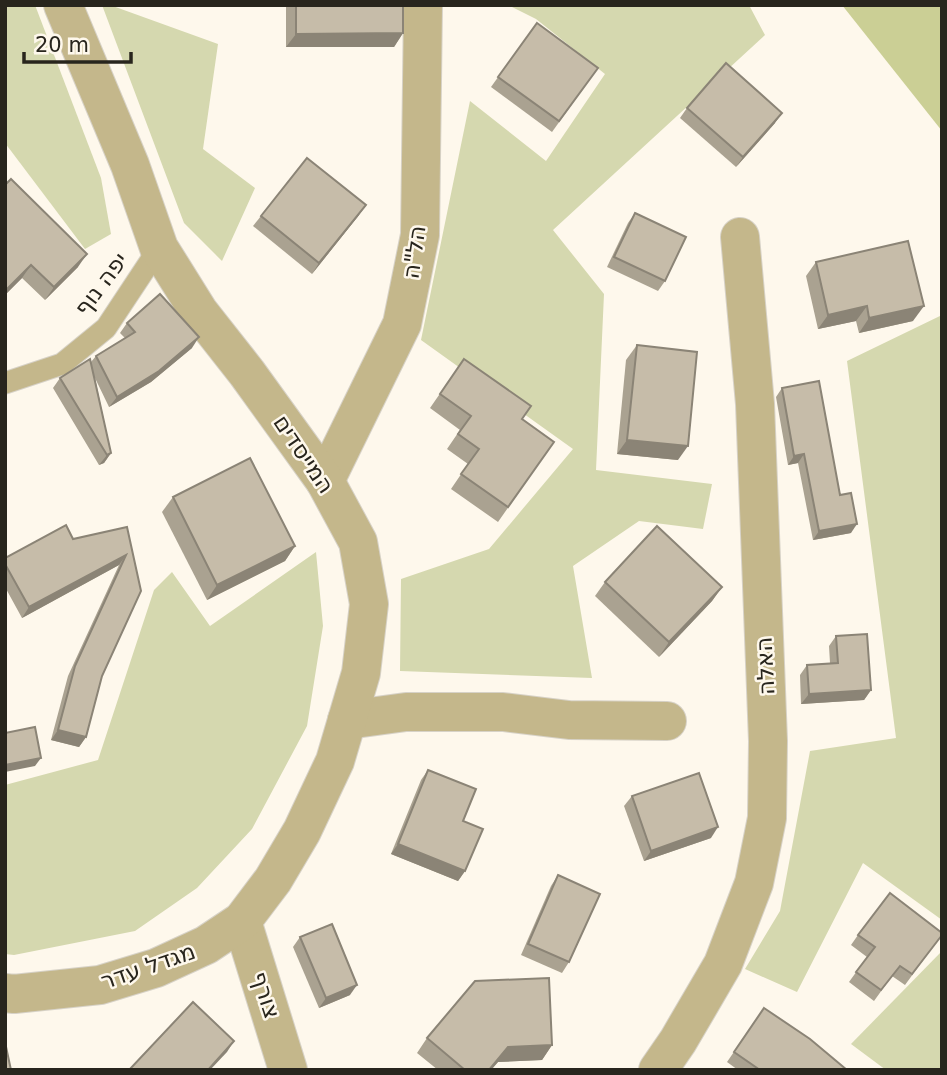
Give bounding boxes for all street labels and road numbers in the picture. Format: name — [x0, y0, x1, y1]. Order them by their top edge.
street label: הל"ה — [397, 224, 431, 280]
street label: יפה נוף — [69, 247, 133, 321]
street label: המייסדים — [268, 410, 340, 498]
street label: האלה — [750, 636, 780, 696]
street label: מגדל עדר — [97, 938, 199, 994]
street label: צורף — [246, 968, 286, 1022]

